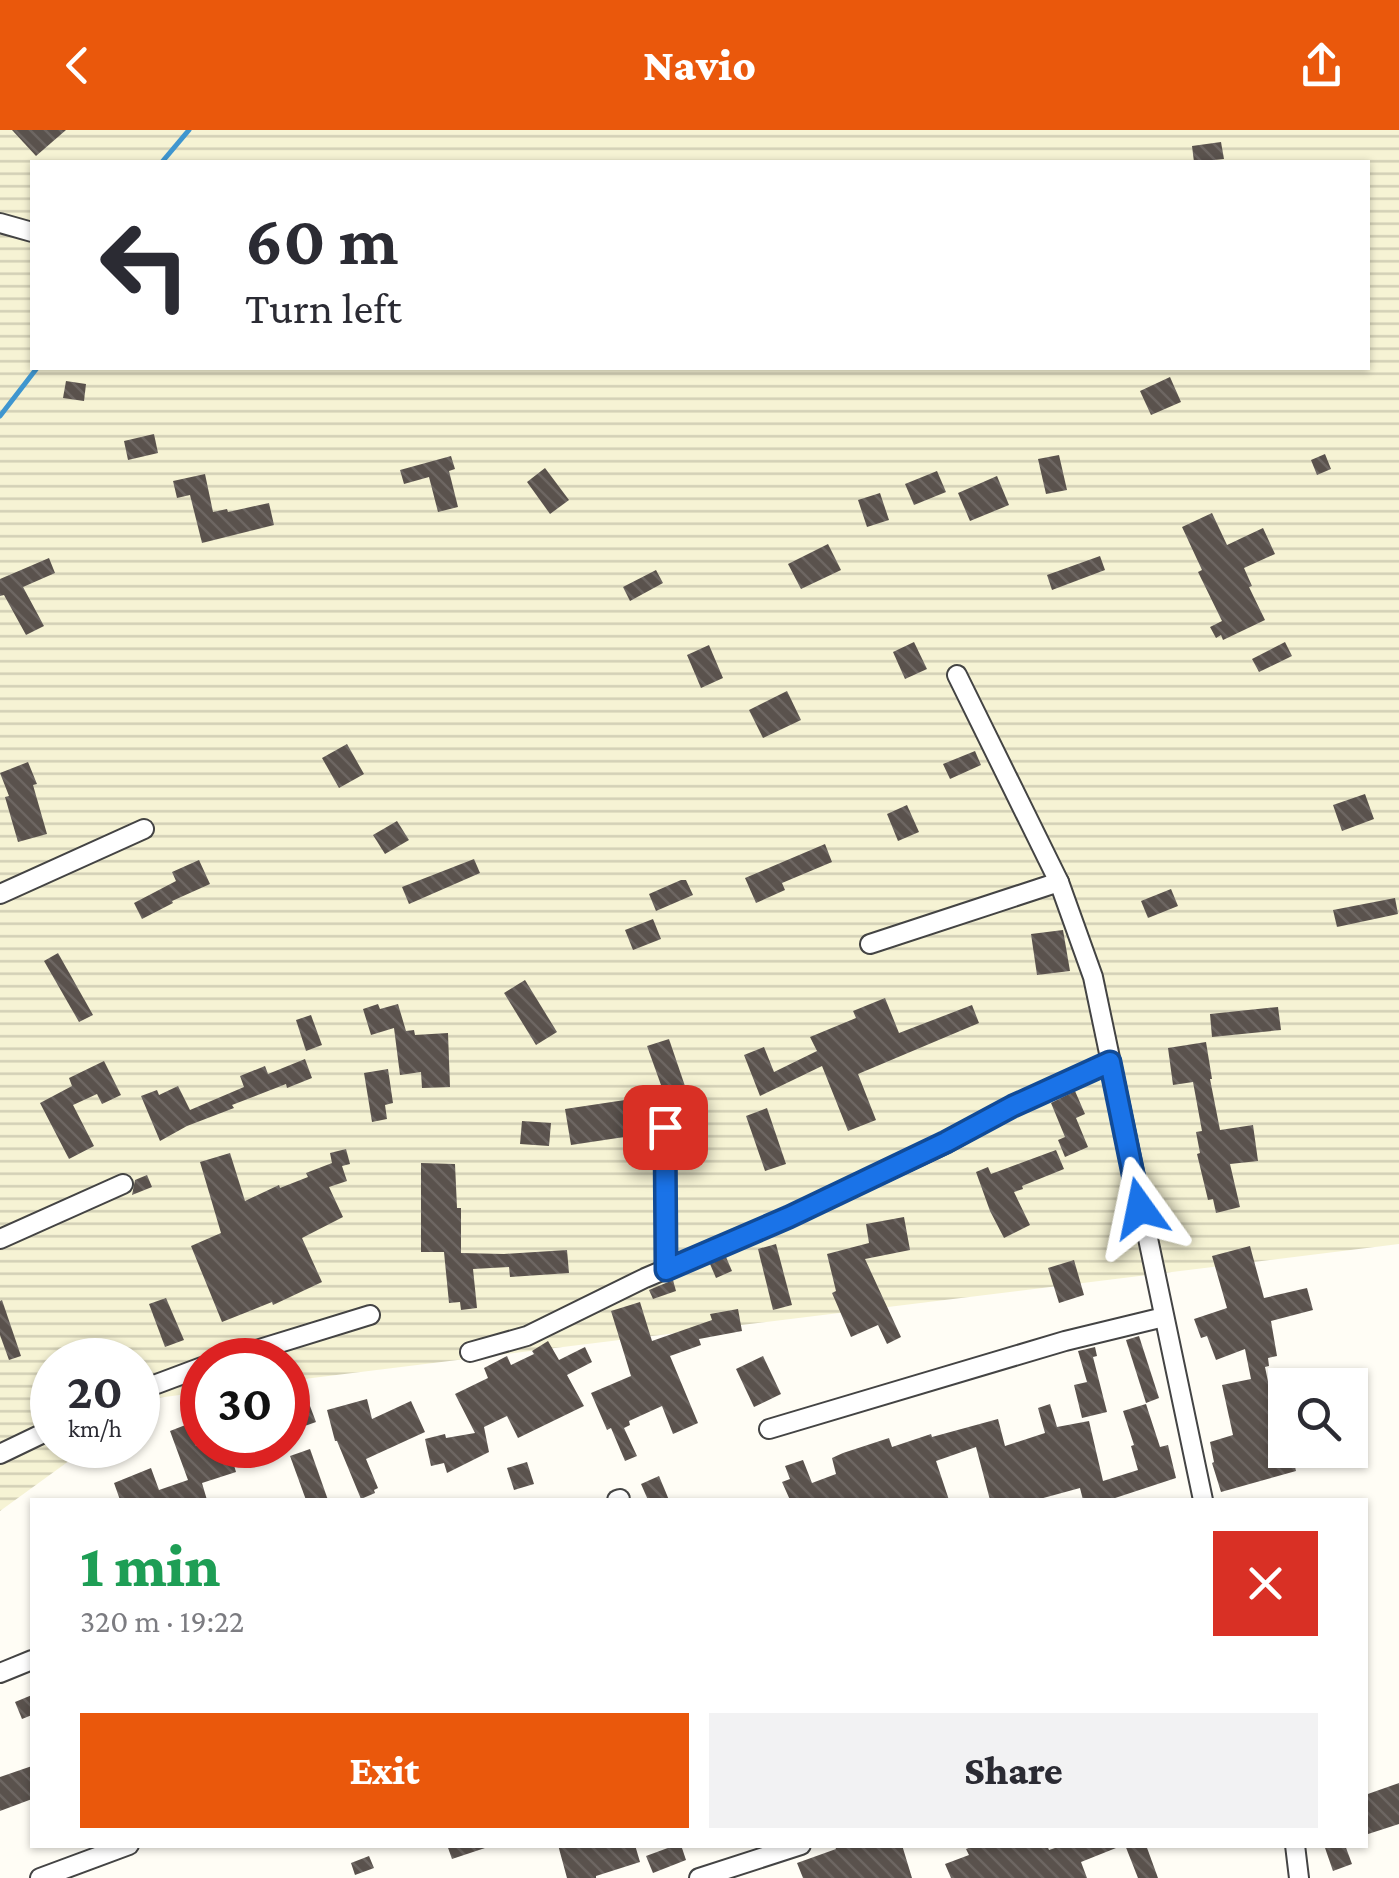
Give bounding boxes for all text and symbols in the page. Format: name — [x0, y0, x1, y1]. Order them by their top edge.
icon: back — [50, 38, 105, 93]
icon: share — [1294, 38, 1349, 93]
text: Navio — [643, 40, 756, 90]
icon: left — [80, 200, 210, 330]
text: 60 m — [245, 201, 398, 279]
text: Turn left — [245, 283, 402, 333]
pin — [623, 1085, 708, 1170]
icon: arrive — [638, 1100, 693, 1155]
position arrow — [1088, 1156, 1192, 1260]
speed limit sign: 30 — [180, 1338, 310, 1468]
text: 20 — [67, 1363, 123, 1419]
map controls — [1268, 1368, 1368, 1468]
button: search — [1268, 1368, 1368, 1468]
text: km/h — [68, 1415, 122, 1442]
button: close — [1213, 1531, 1318, 1636]
text: 1 min — [80, 1532, 220, 1599]
text: 320 m · 19:22 — [80, 1603, 244, 1639]
button: Exit — [80, 1713, 689, 1828]
button: Share — [709, 1713, 1318, 1828]

